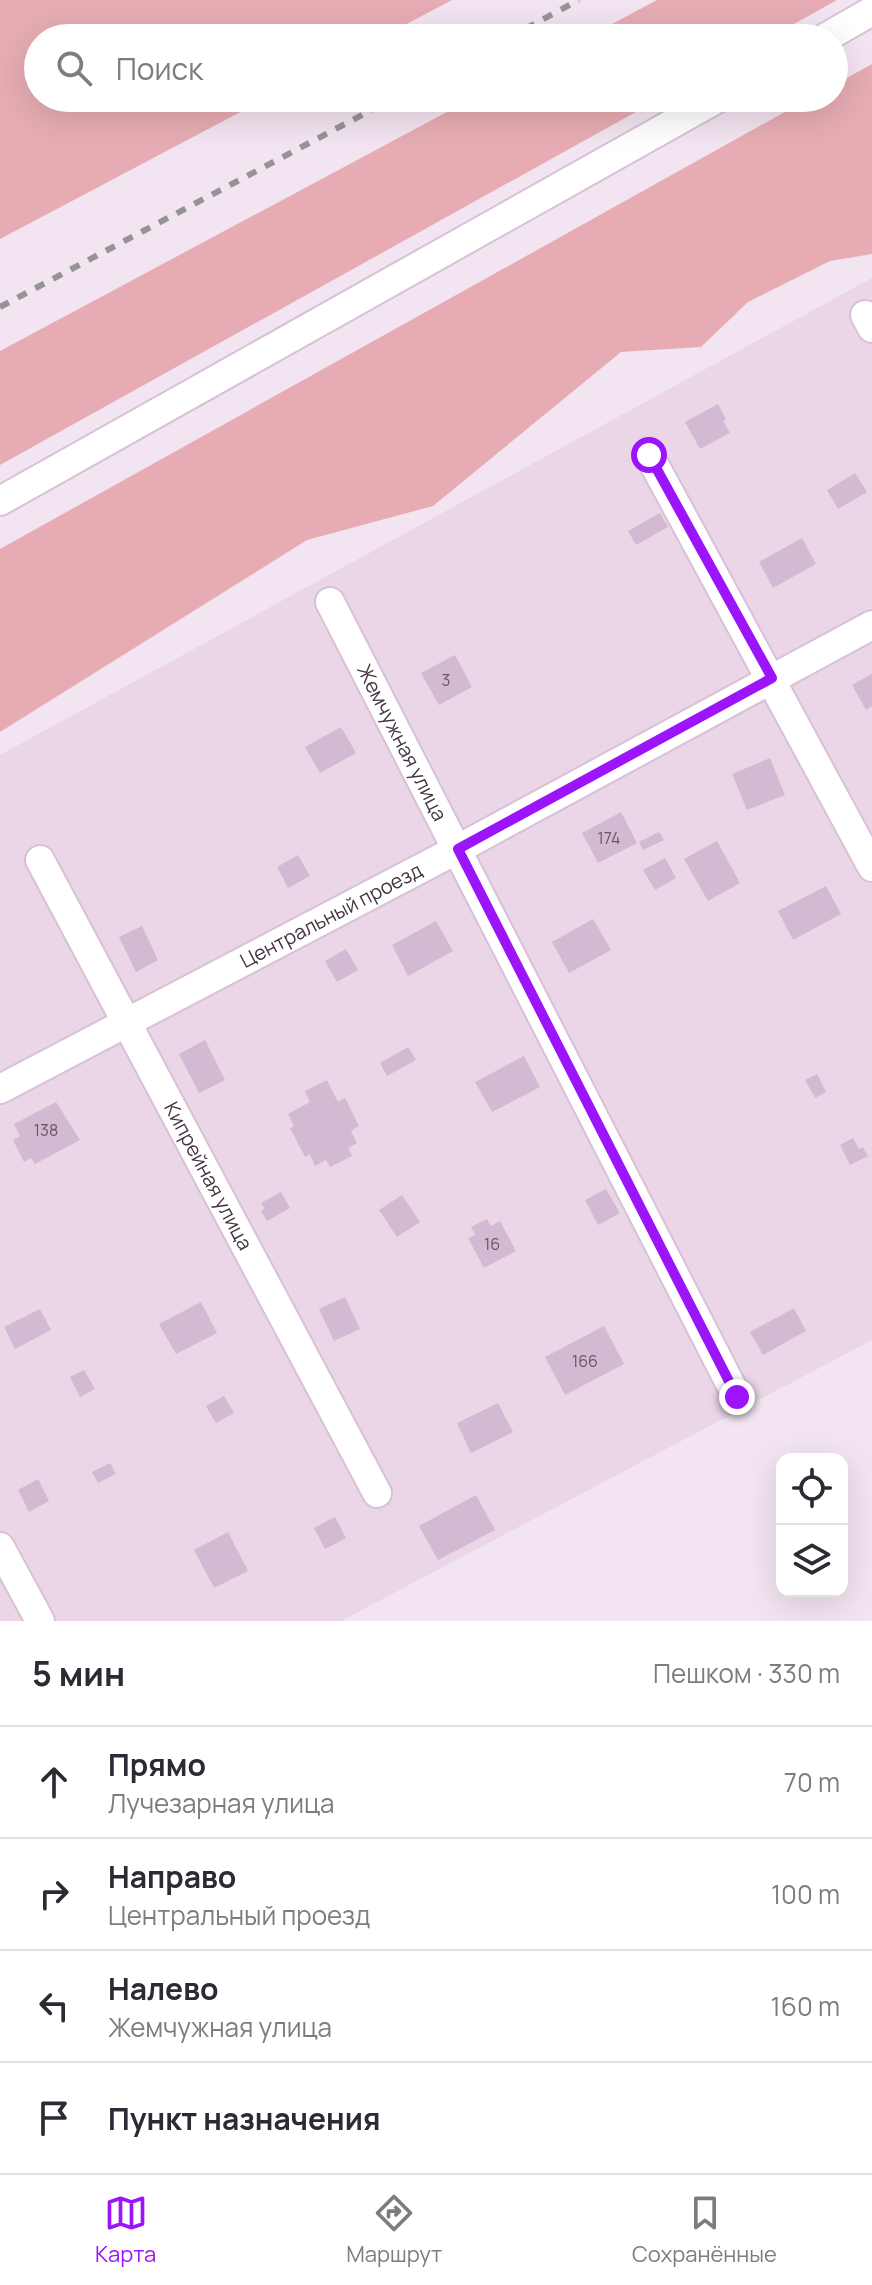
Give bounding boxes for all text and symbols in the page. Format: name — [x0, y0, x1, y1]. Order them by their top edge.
search box — [24, 24, 848, 112]
icon: search — [52, 46, 96, 90]
text: Поиск — [116, 48, 203, 89]
route start — [631, 437, 667, 473]
street label: Жемчужная улица — [351, 660, 454, 825]
house number: 3 — [442, 669, 450, 691]
house number: 174 — [597, 827, 621, 849]
street label: Центральный проезд — [235, 856, 427, 974]
street label: Кипрейная улица — [158, 1097, 259, 1255]
house number: 138 — [34, 1119, 58, 1141]
house number: 16 — [484, 1233, 500, 1255]
house number: 166 — [572, 1350, 598, 1372]
route end — [719, 1379, 755, 1415]
map controls — [776, 1453, 848, 1597]
button: locate — [776, 1453, 848, 1525]
button: layers — [776, 1525, 848, 1597]
text: 5 мин — [32, 1650, 125, 1696]
text: Пешком · 330 m — [653, 1655, 840, 1691]
text: Прямо — [108, 1744, 206, 1785]
icon: ahead — [32, 1760, 76, 1804]
text: 70 m — [784, 1764, 840, 1800]
text: Лучезарная улица — [108, 1785, 335, 1821]
text: Направо — [108, 1856, 236, 1897]
icon: right — [32, 1872, 76, 1916]
text: 100 m — [771, 1876, 840, 1912]
text: Центральный проезд — [108, 1897, 370, 1933]
text: Налево — [108, 1968, 218, 2009]
icon: left — [32, 1984, 76, 2028]
text: 160 m — [771, 1988, 840, 2024]
text: Жемчужная улица — [108, 2009, 332, 2045]
icon: arrive — [32, 2096, 76, 2140]
text: Пункт назначения — [108, 2098, 381, 2139]
tab: Карта — [95, 2191, 156, 2269]
tab: Маршрут — [346, 2191, 442, 2269]
tab: Сохранённые — [632, 2191, 777, 2269]

